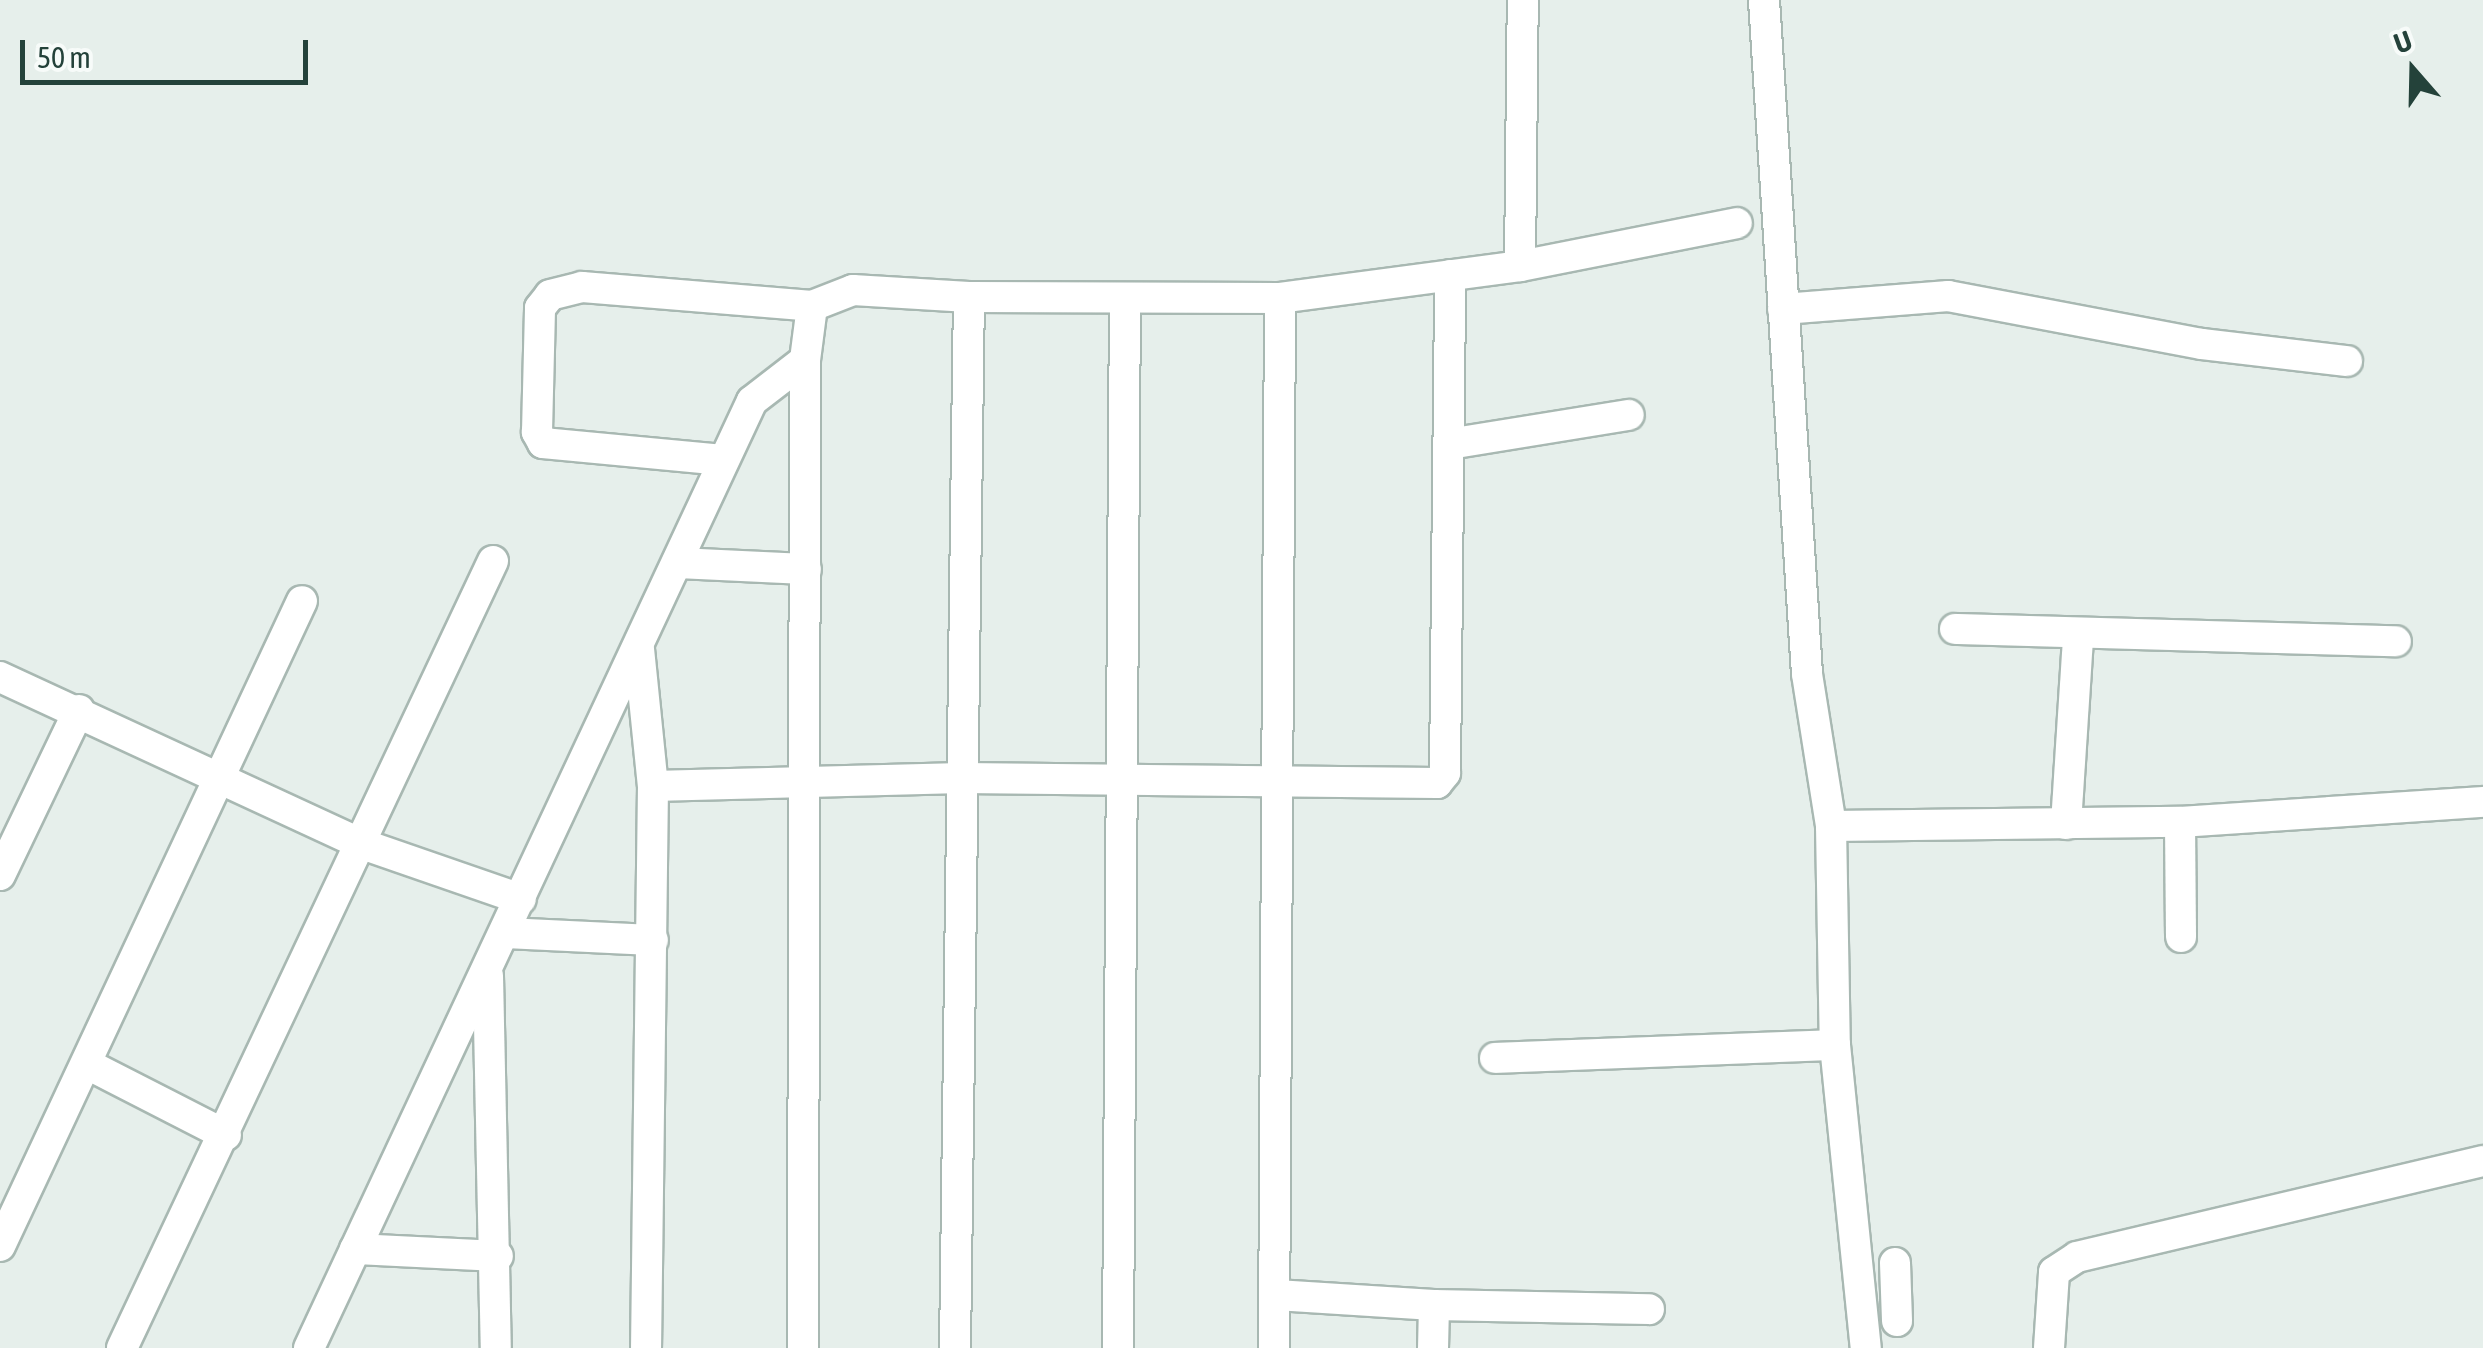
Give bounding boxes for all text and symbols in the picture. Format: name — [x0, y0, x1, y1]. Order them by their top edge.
scale bar — [25, 20, 312, 82]
north arrow — [2363, 20, 2463, 120]
text: U — [2390, 24, 2416, 60]
text: 50 m — [37, 40, 91, 74]

